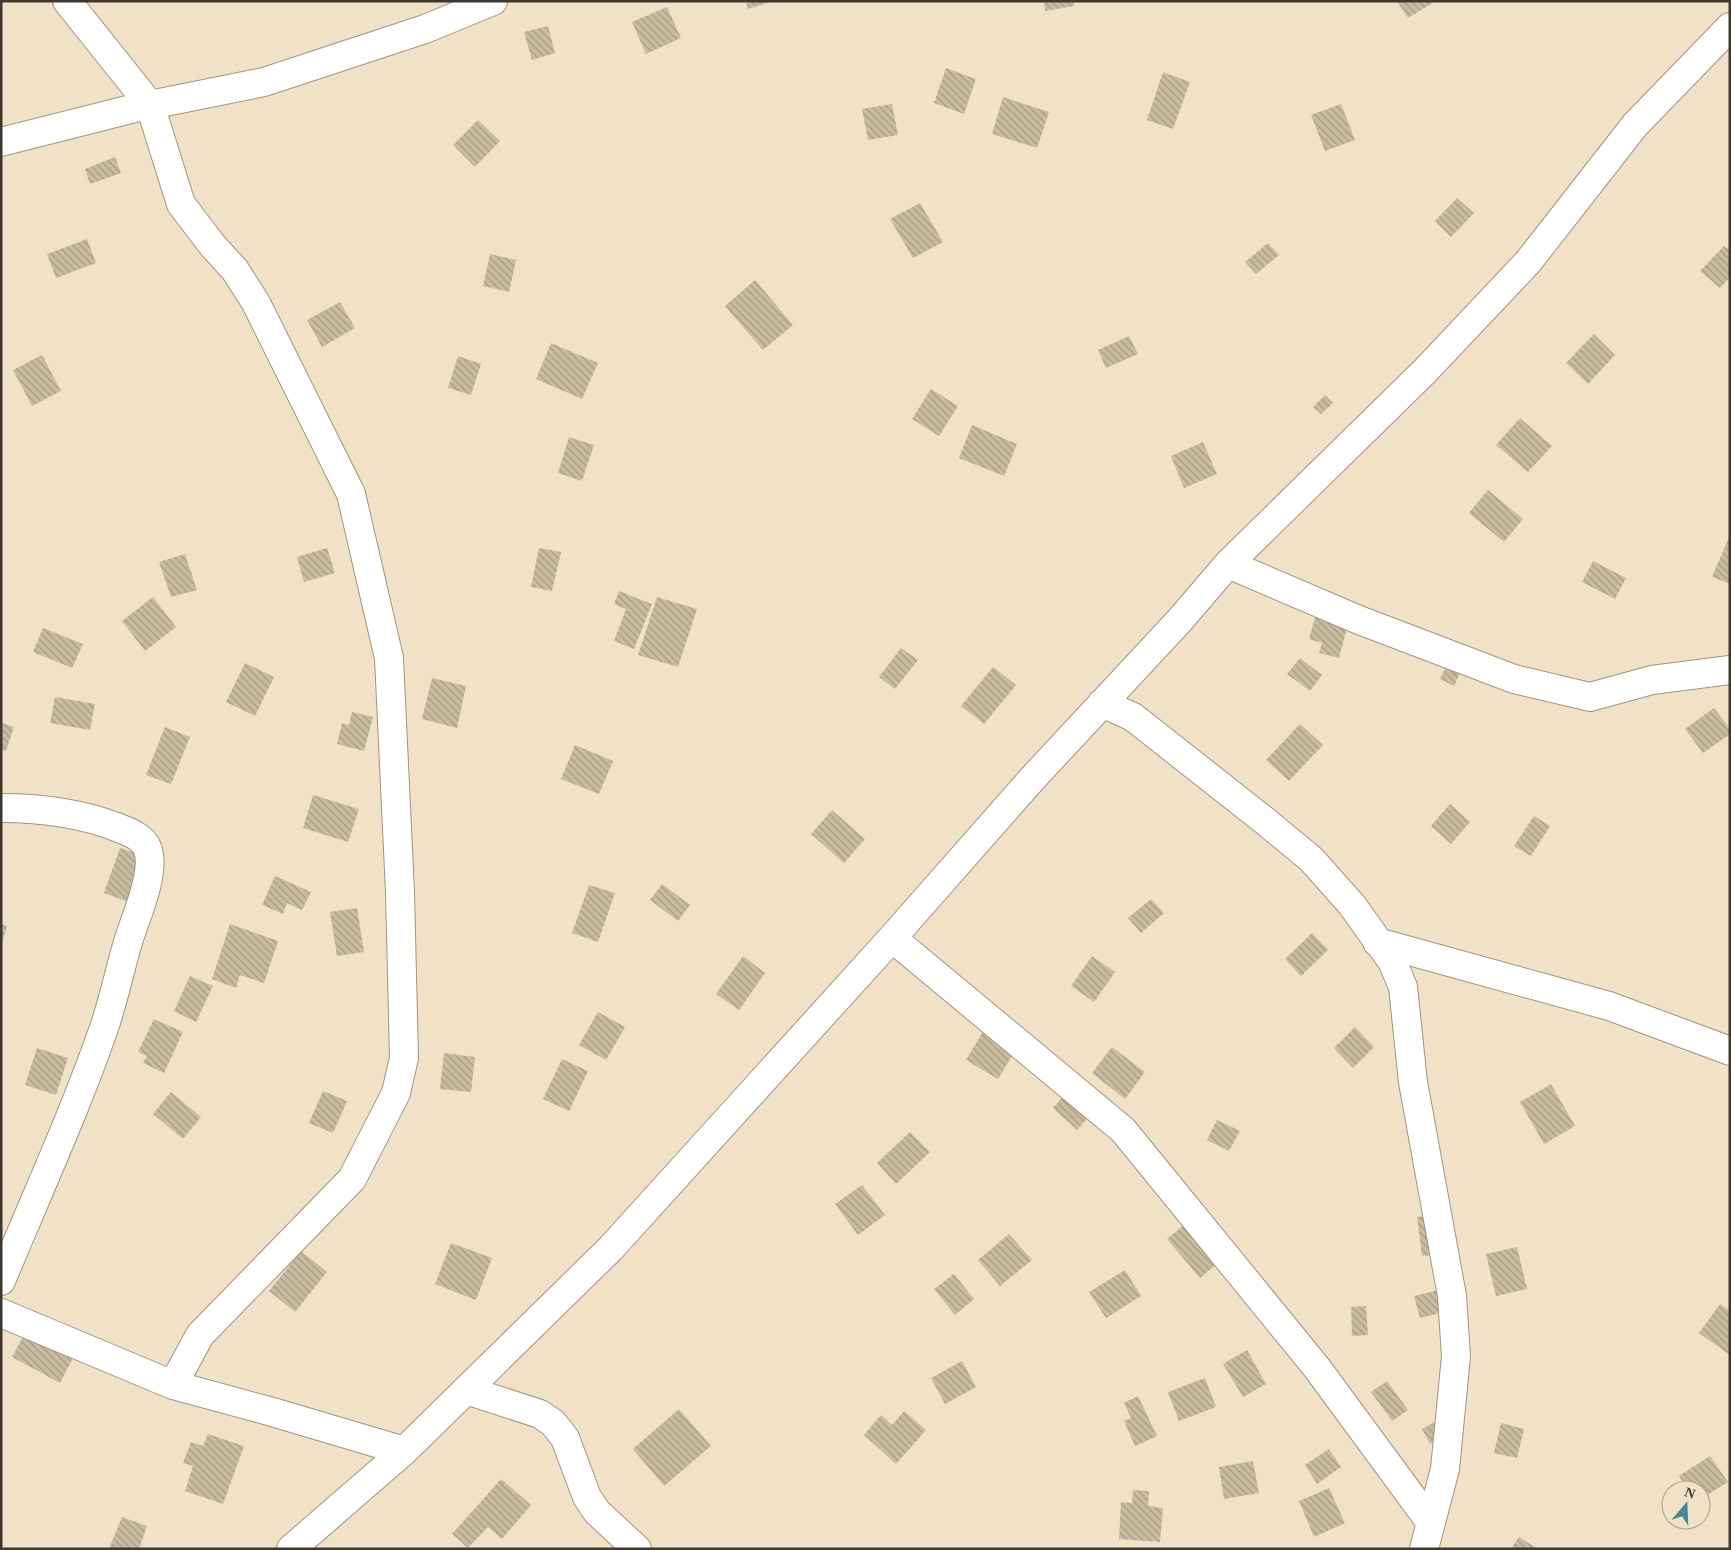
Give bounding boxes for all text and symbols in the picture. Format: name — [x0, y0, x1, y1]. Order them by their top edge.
north arrow — [1661, 1480, 1711, 1530]
text: N — [1683, 1484, 1697, 1502]

